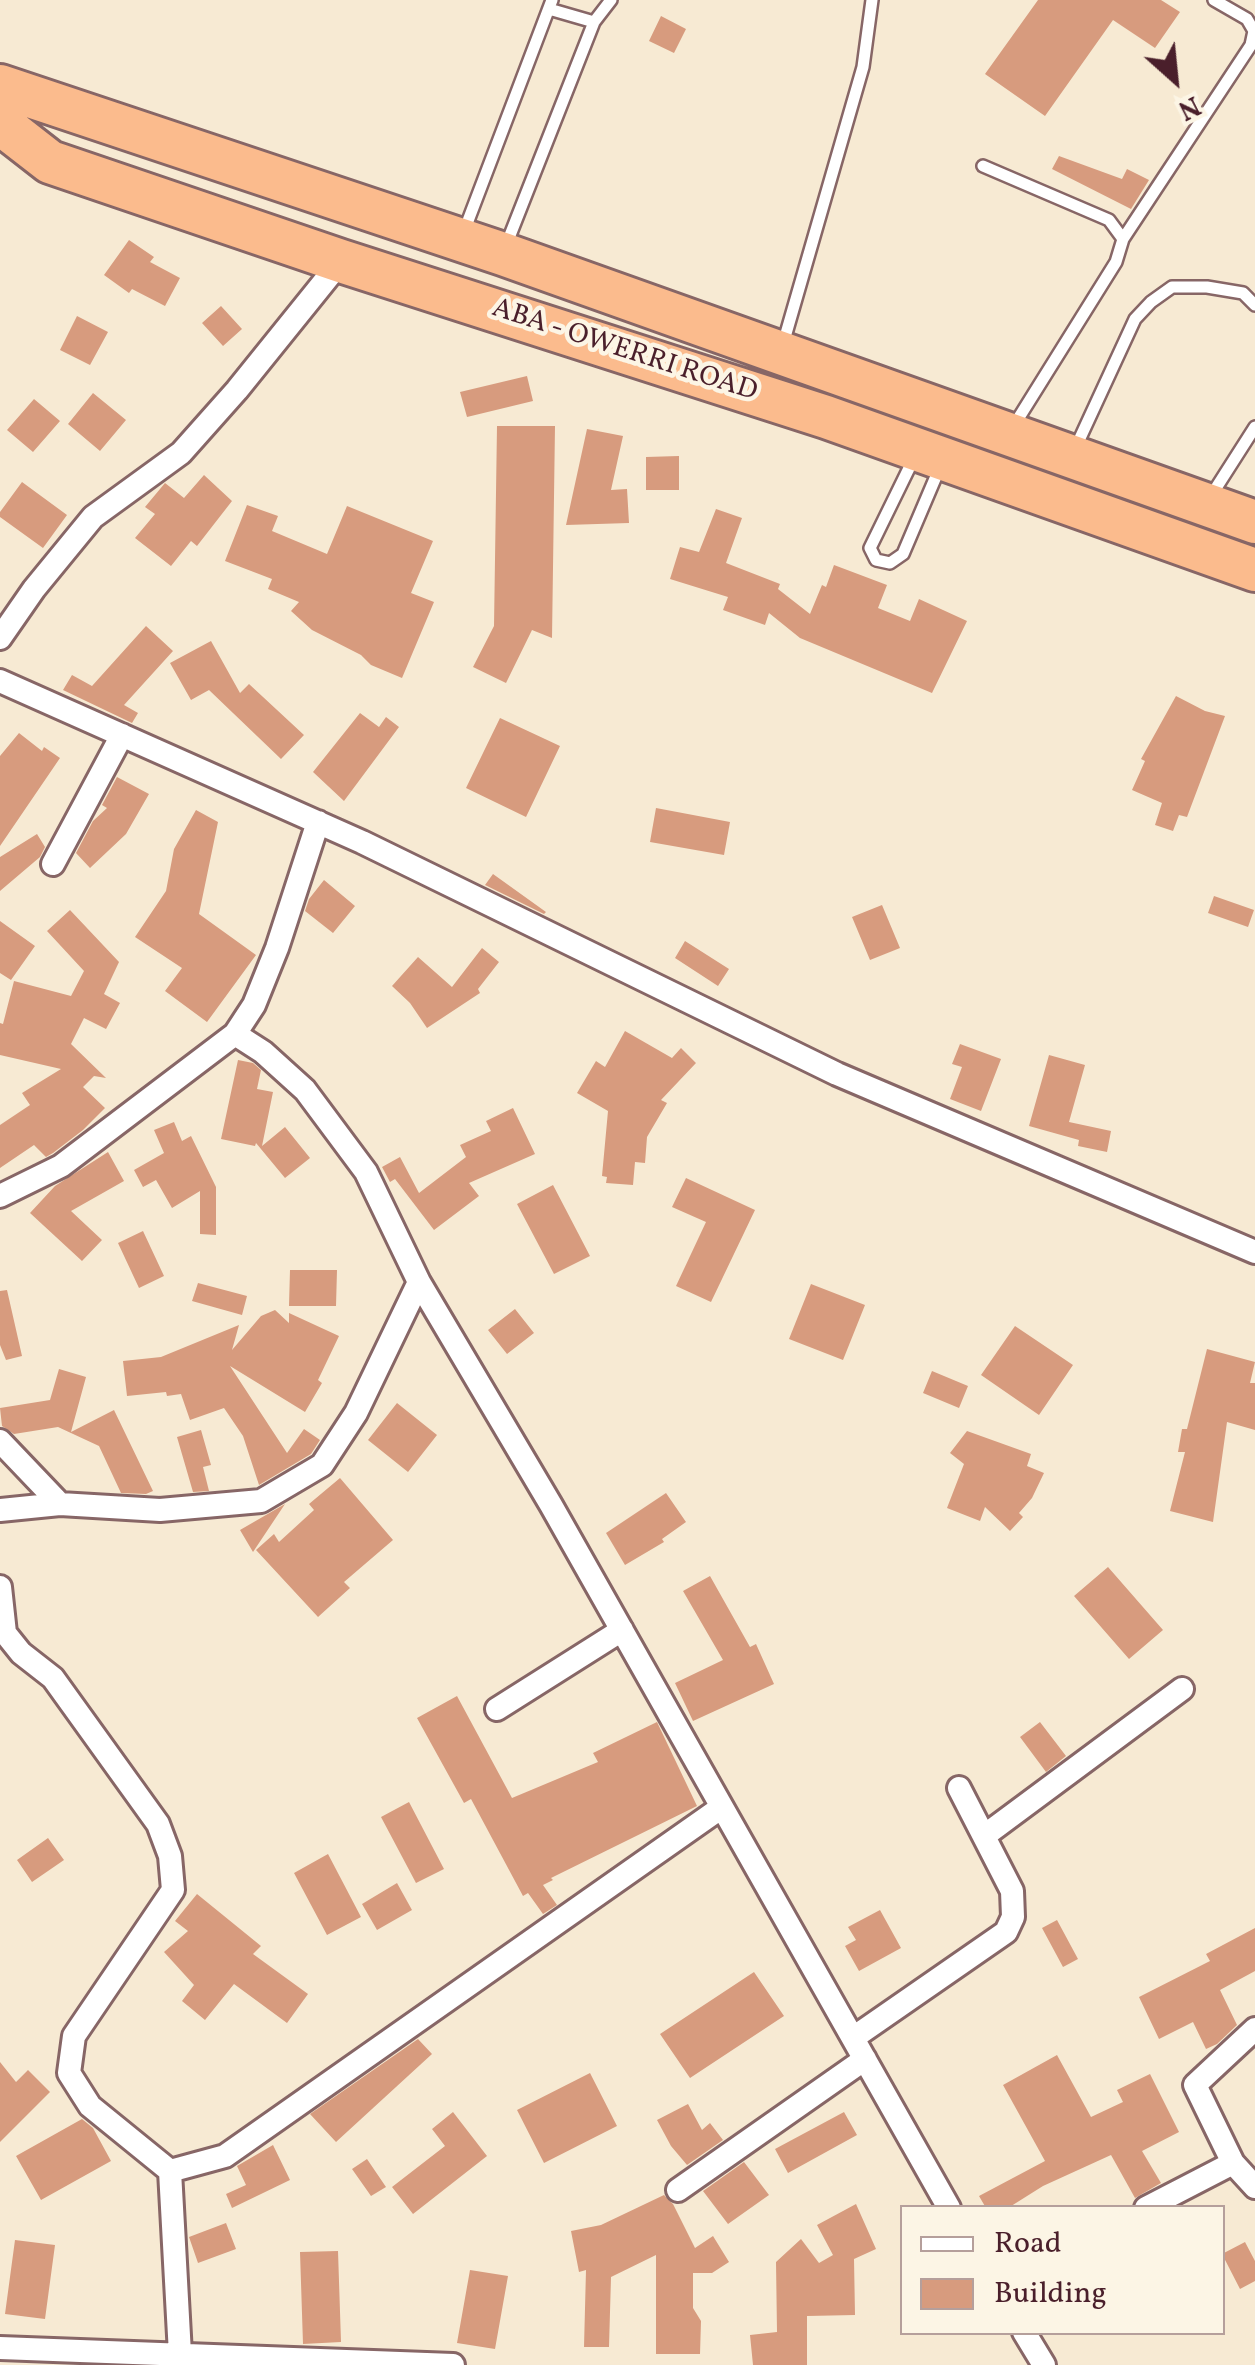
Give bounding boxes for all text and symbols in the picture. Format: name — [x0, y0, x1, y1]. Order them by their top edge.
north arrow — [1125, 30, 1225, 130]
text: N — [1171, 85, 1207, 129]
street label: ABA - OWERRI ROAD — [487, 293, 761, 411]
legend — [900, 2205, 1225, 2335]
text: Road — [994, 2223, 1062, 2265]
text: Building — [994, 2273, 1107, 2315]

